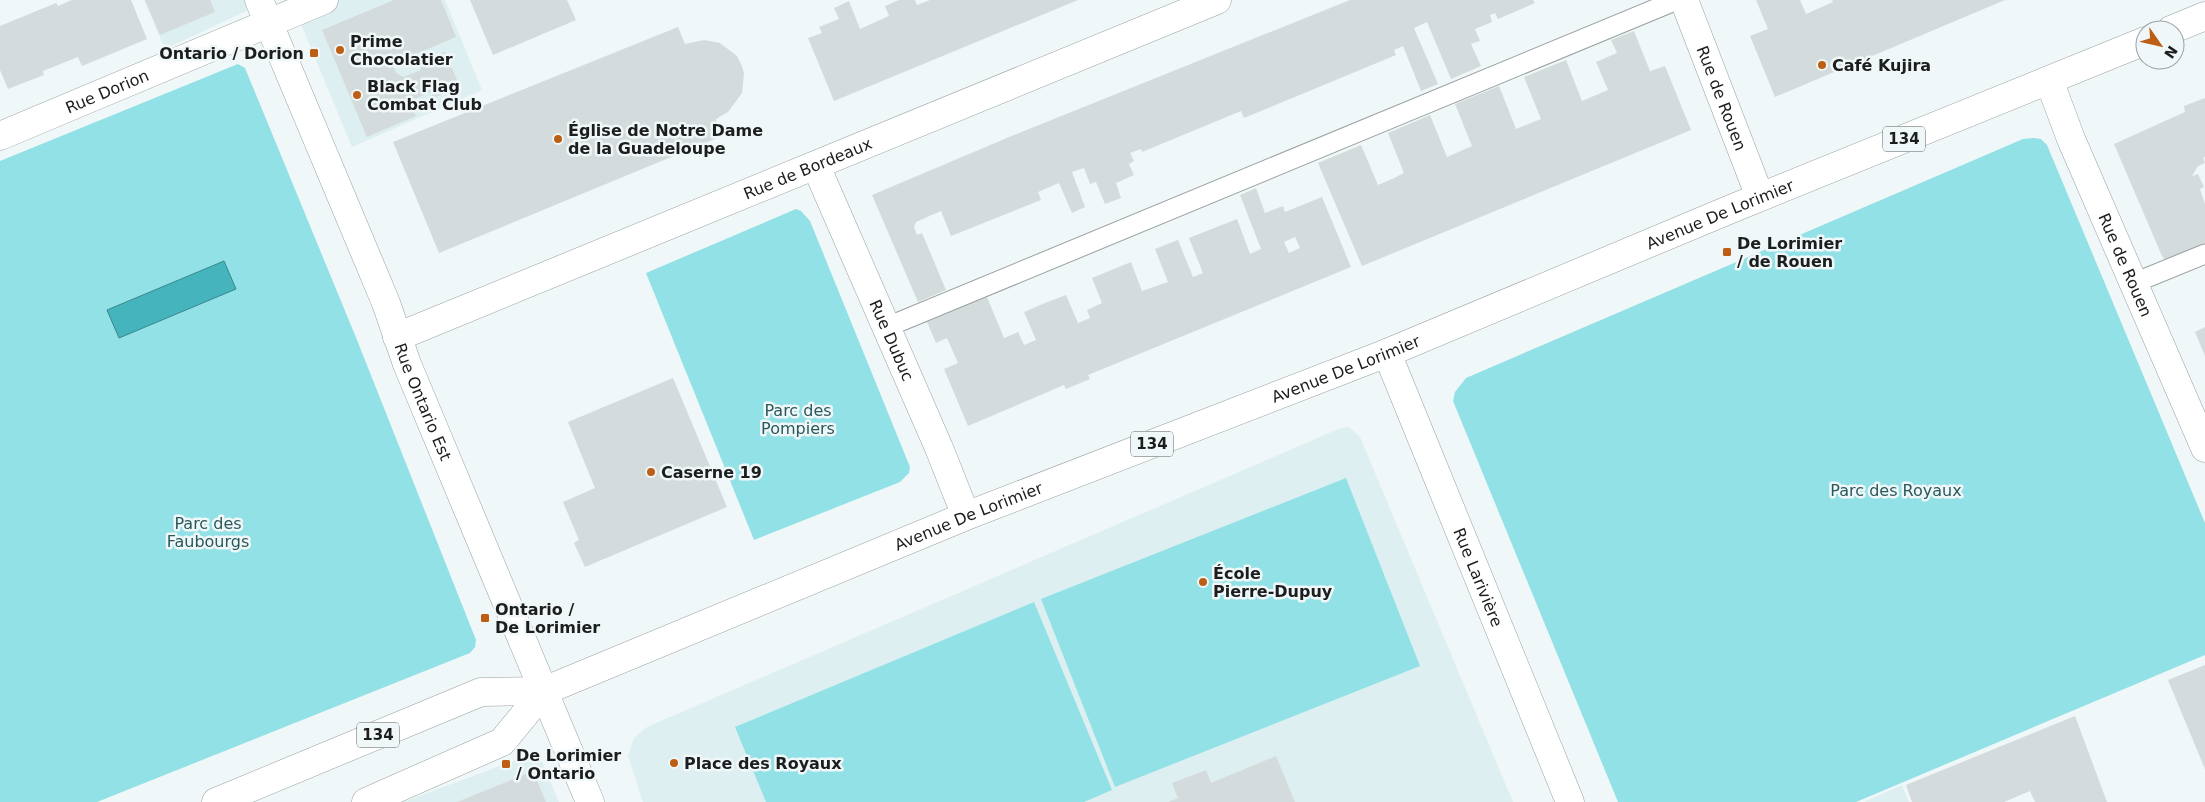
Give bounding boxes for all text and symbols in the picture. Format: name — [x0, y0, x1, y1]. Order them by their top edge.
north arrow — [2135, 20, 2185, 70]
place label: Prime Chocolatier — [350, 32, 453, 69]
street label: Rue de Rouen — [1693, 43, 1750, 153]
text: N — [2161, 43, 2181, 62]
place label: Ontario / Dorion — [159, 44, 304, 63]
marker: Prime Chocolatier — [334, 44, 346, 56]
marker: Ontario / Dorion — [308, 47, 320, 59]
place label: Café Kujira — [1832, 56, 1931, 75]
marker: Café Kujira — [1816, 59, 1828, 71]
street label: Rue Dorion — [63, 66, 152, 117]
place label: Black Flag Combat Club — [367, 77, 482, 114]
marker: Black Flag Combat Club — [351, 89, 363, 101]
place label: Église de Notre Dame de la Guadeloupe — [568, 121, 763, 158]
road number: 134 — [1883, 126, 1925, 152]
marker: Église de Notre Dame de la Guadeloupe — [552, 133, 564, 145]
street label: Rue de Bordeaux — [741, 134, 875, 204]
street label: Avenue De Lorimier — [1644, 175, 1797, 253]
street label: Rue de Rouen — [2094, 210, 2156, 320]
place label: De Lorimier / de Rouen — [1737, 234, 1842, 271]
marker: De Lorimier / de Rouen — [1721, 246, 1733, 258]
street label: Rue Dubuc — [865, 297, 918, 384]
street label: Avenue De Lorimier — [1269, 331, 1423, 407]
street label: Rue Ontario Est — [391, 341, 455, 463]
park label: Parc des Pompiers — [761, 401, 835, 438]
road number: 134 — [1131, 432, 1173, 456]
place label: Caserne 19 — [661, 463, 762, 482]
marker: Caserne 19 — [645, 466, 657, 478]
street label: Avenue De Lorimier — [892, 478, 1046, 555]
park label: Parc des Royaux — [1830, 481, 1962, 500]
park label: Parc des Faubourgs — [167, 514, 249, 551]
street label: Rue Larivière — [1449, 525, 1507, 630]
place label: École Pierre-Dupuy — [1213, 564, 1333, 601]
marker: École Pierre-Dupuy — [1197, 576, 1209, 588]
place label: Ontario / De Lorimier — [495, 600, 600, 637]
marker: Ontario / De Lorimier — [479, 612, 491, 624]
road number: 134 — [357, 722, 399, 748]
place label: De Lorimier / Ontario — [516, 746, 621, 783]
place label: Place des Royaux — [684, 754, 842, 773]
marker: Place des Royaux — [668, 757, 680, 769]
marker: De Lorimier / Ontario — [500, 758, 512, 770]

